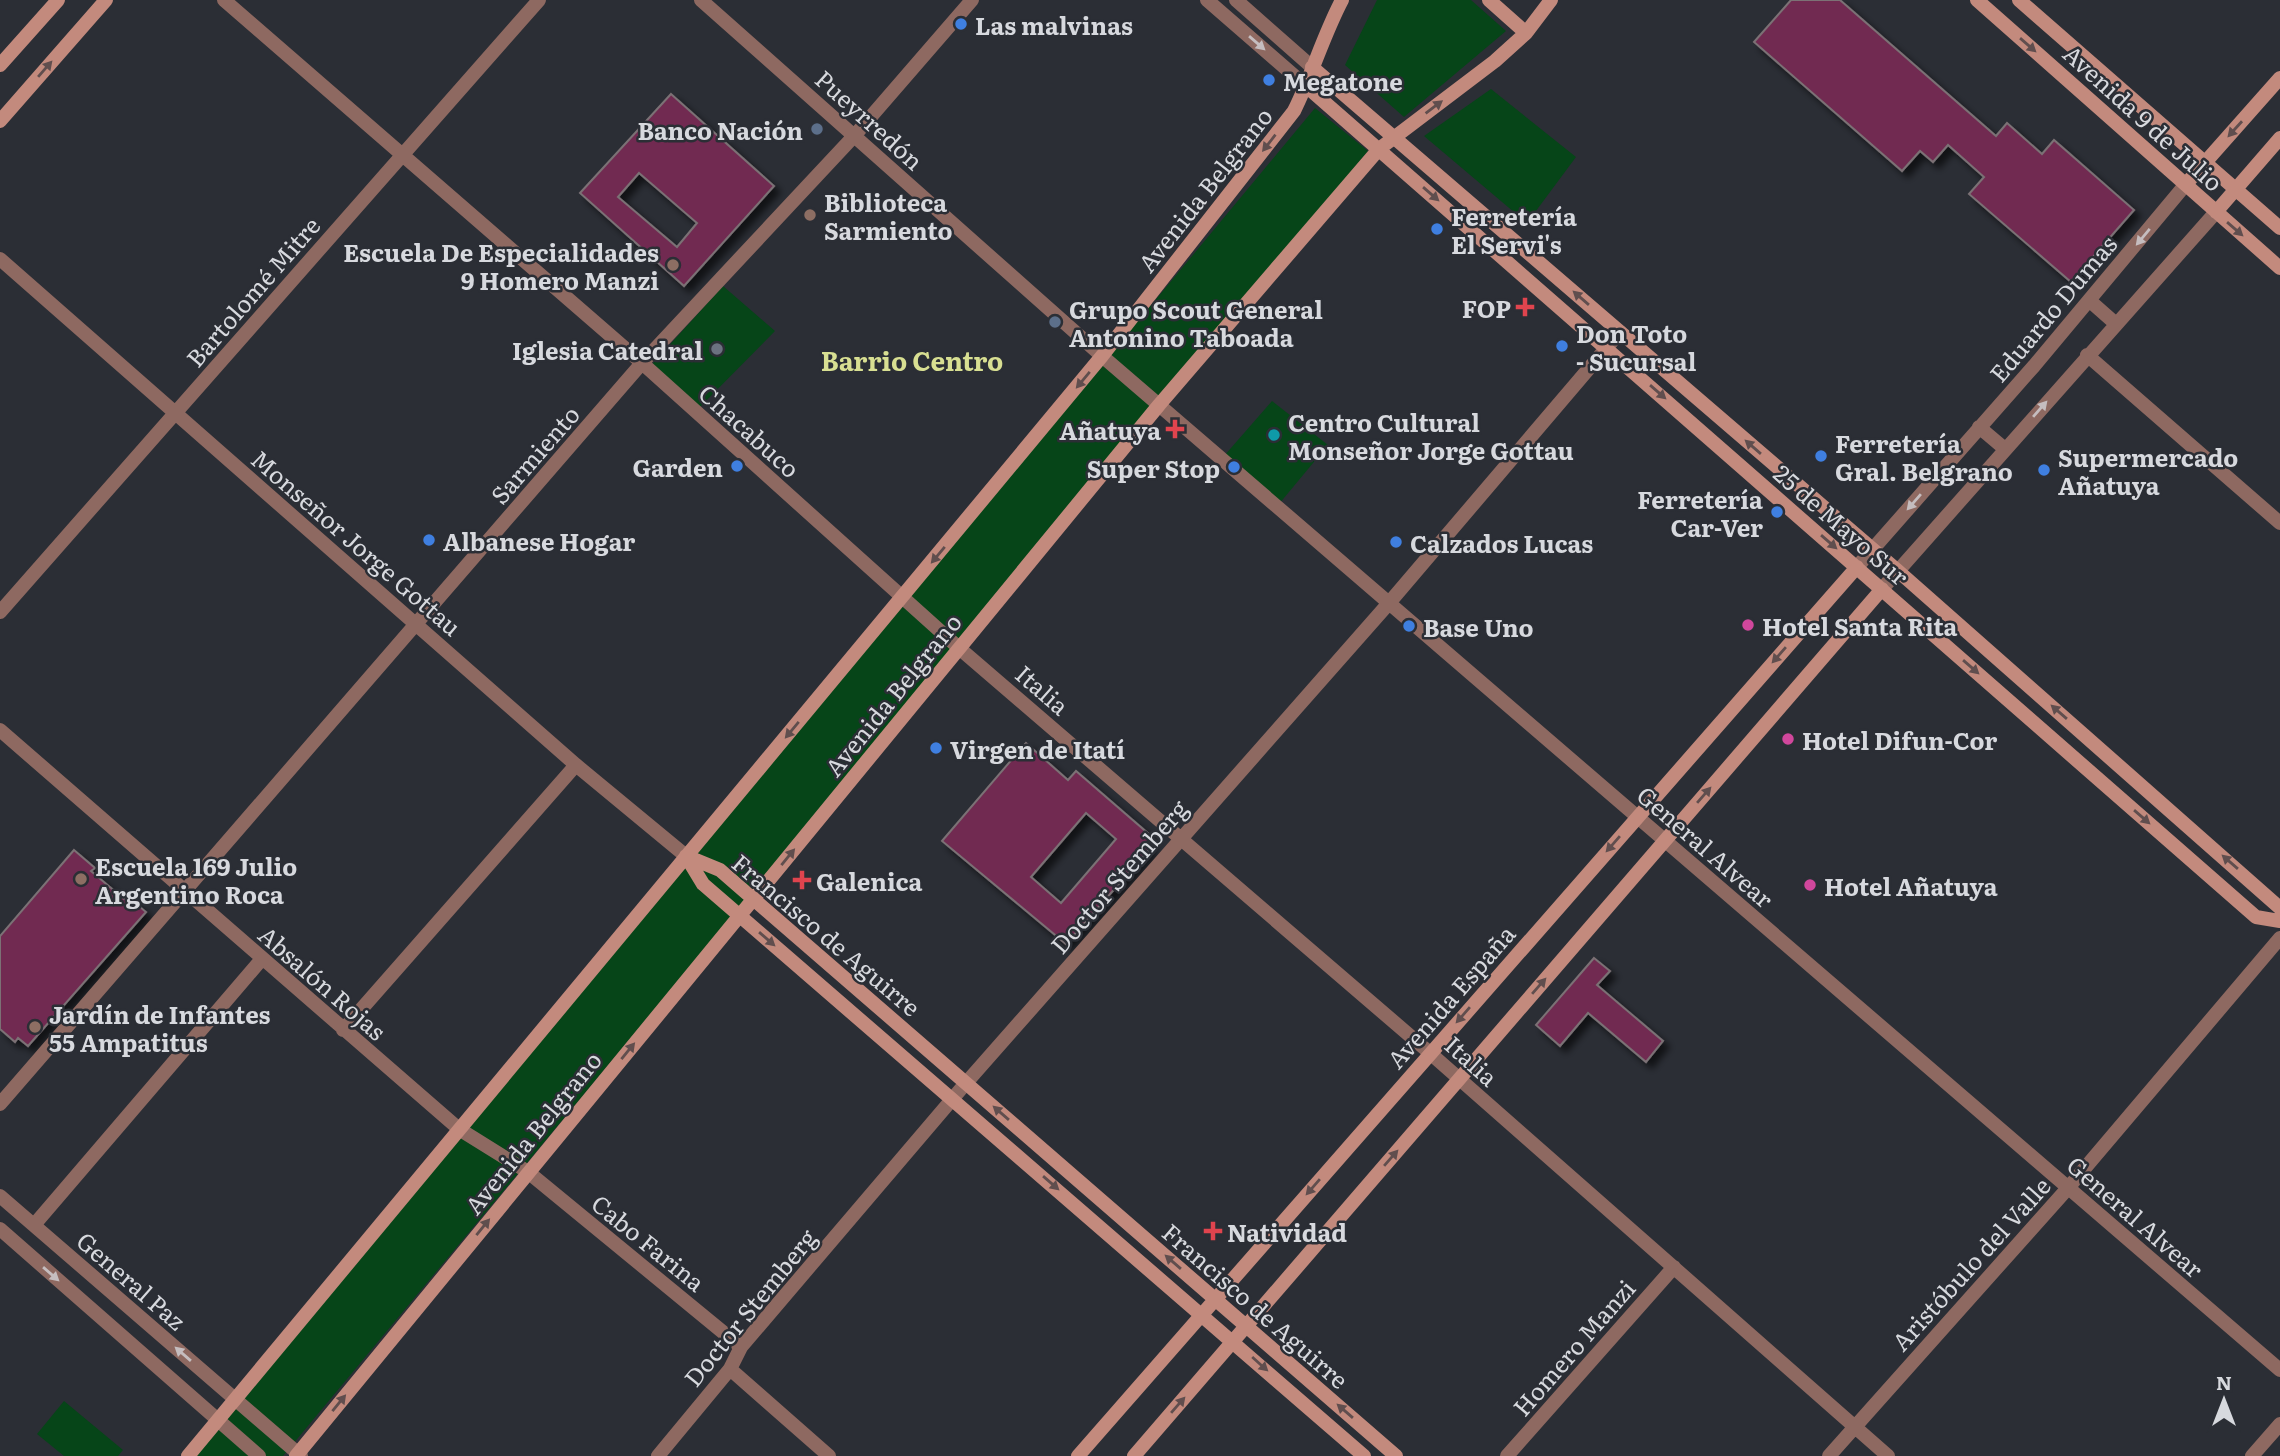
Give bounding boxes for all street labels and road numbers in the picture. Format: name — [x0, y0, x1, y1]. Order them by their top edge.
street label: Avenida 9 de Julio — [2056, 36, 2232, 198]
street label: Pueyrredón — [808, 61, 932, 177]
street label: Avenida Belgrano — [1128, 99, 1280, 279]
street label: Bartolomé Mitre — [177, 208, 327, 374]
street label: Eduardo Dumas — [1980, 227, 2124, 389]
street label: Chacabuco — [692, 375, 808, 485]
street label: Sarmiento — [481, 397, 587, 511]
street label: Monseñor Jorge Gottau — [244, 441, 470, 643]
street label: 25 de Mayo Sur — [1767, 455, 1918, 593]
street label: Avenida Belgrano — [815, 605, 969, 783]
street label: Italia — [1009, 656, 1077, 722]
street label: General Alvear — [1630, 777, 1782, 916]
street label: Doctor Stemberg — [1041, 791, 1195, 961]
street label: Francisco de Aguirre — [725, 845, 929, 1023]
street label: Absalón Rojas — [252, 917, 395, 1047]
street label: Avenida España — [1378, 917, 1522, 1075]
street label: Italia — [1438, 1027, 1506, 1093]
street label: Avenida Belgrano — [455, 1043, 609, 1221]
street label: General Alvear — [2060, 1147, 2212, 1286]
street label: Aristóbulo del Valle — [1882, 1168, 2058, 1358]
street label: Cabo Farina — [585, 1185, 713, 1299]
street label: Francisco de Aguirre — [1155, 1214, 1357, 1396]
street label: Doctor Stemberg — [674, 1220, 824, 1393]
street label: General Paz — [70, 1223, 194, 1338]
street label: Homero Manzi — [1504, 1271, 1642, 1423]

